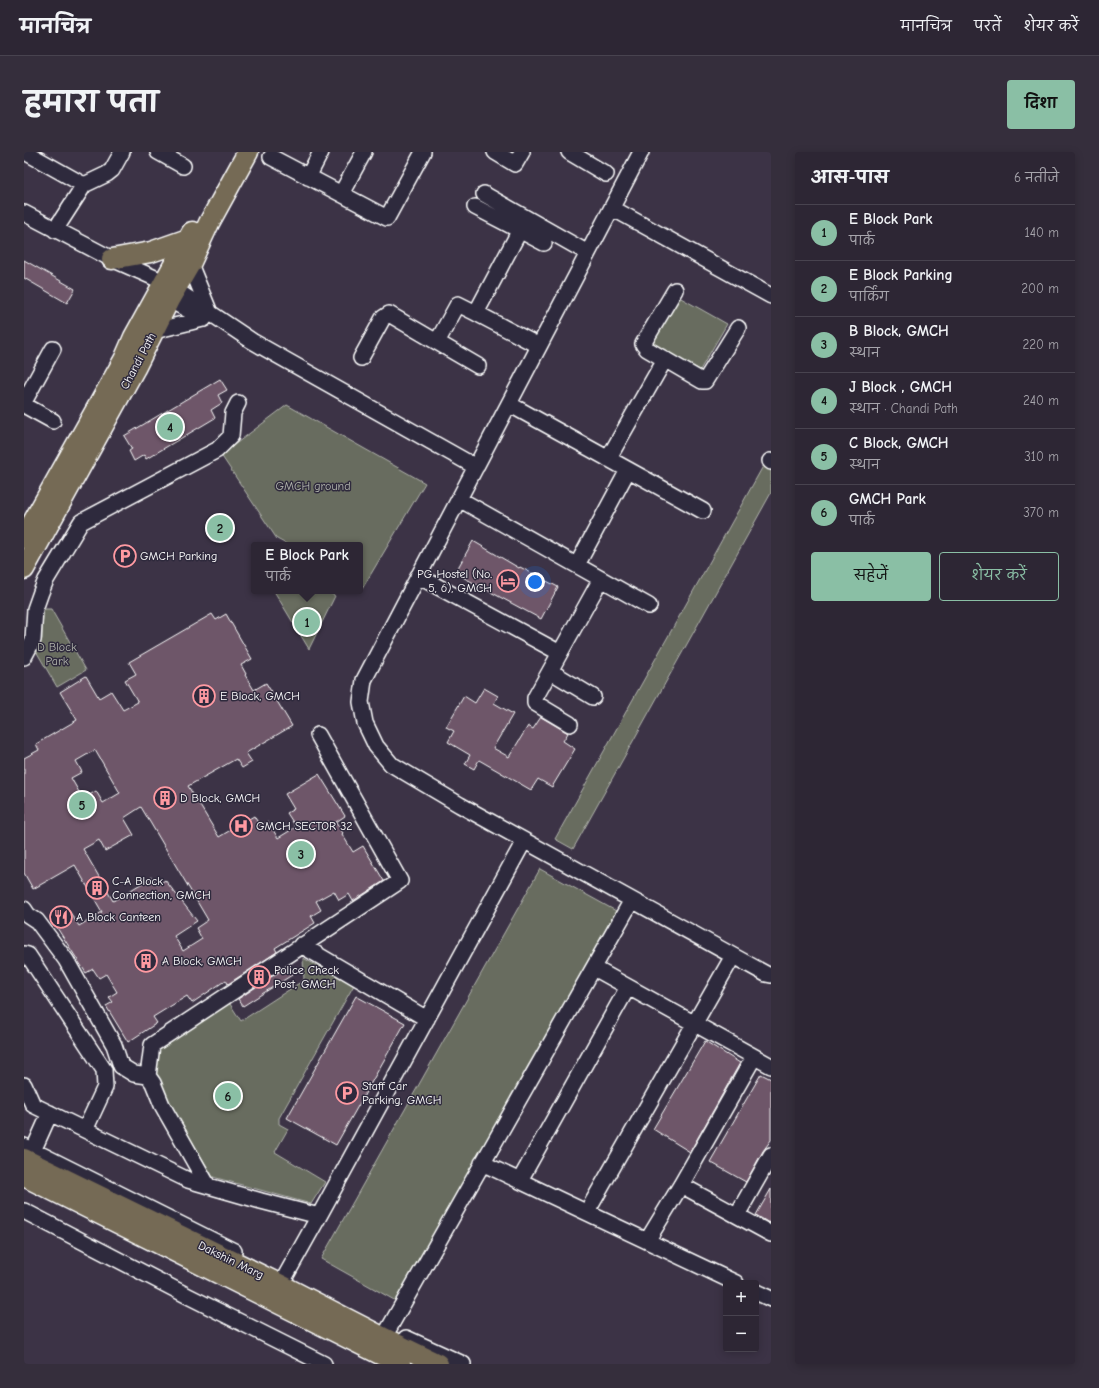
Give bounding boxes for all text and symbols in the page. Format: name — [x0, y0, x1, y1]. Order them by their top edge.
text: मानचित्र — [20, 16, 91, 38]
text: मानचित्र — [901, 18, 952, 35]
text: परतें — [974, 18, 1001, 35]
text: शेयर करें — [1023, 18, 1079, 35]
button: दिशा — [1007, 80, 1075, 129]
text: हमारा पता — [24, 87, 158, 119]
text: आस-पास — [811, 168, 889, 187]
text: 6 नतीजे — [1014, 170, 1059, 185]
text: E Block Park — [849, 210, 933, 228]
text: 1 — [821, 225, 827, 240]
text: 140 m — [1025, 225, 1059, 240]
text: पार्क — [849, 233, 875, 248]
text: E Block Parking — [849, 266, 953, 284]
text: 2 — [821, 281, 827, 296]
text: 200 m — [1021, 281, 1059, 296]
text: पार्किंग — [849, 289, 889, 304]
text: B Block, GMCH — [849, 322, 949, 340]
street label: Chandi Path — [117, 330, 159, 392]
text: 3 — [821, 337, 827, 352]
text: 220 m — [1022, 337, 1059, 352]
text: स्थान — [849, 345, 880, 360]
text: J Block , GMCH — [849, 378, 952, 396]
text: 4 — [821, 393, 827, 408]
text: 240 m — [1023, 393, 1059, 408]
text: स्थान · Chandi Path — [849, 401, 958, 416]
pin: 4 — [157, 412, 183, 442]
text: C Block, GMCH — [849, 434, 948, 452]
text: 5 — [821, 449, 827, 464]
text: 310 m — [1024, 449, 1059, 464]
text: स्थान — [849, 457, 880, 472]
park label: GMCH ground — [275, 479, 351, 493]
text: GMCH Park — [849, 490, 926, 508]
text: 6 — [821, 505, 827, 520]
text: 370 m — [1023, 505, 1059, 520]
pin: 2 — [207, 513, 233, 543]
text: पार्क — [849, 513, 875, 528]
popup — [251, 542, 363, 594]
parking icon: GMCH Parking — [112, 543, 138, 569]
text: E Block Park — [265, 546, 349, 564]
place label: GMCH Parking — [140, 549, 217, 563]
button: सहेजें — [811, 552, 931, 601]
button: शेयर करें — [939, 552, 1059, 601]
place label: PG Hostel (No. 5, 6), GMCH — [417, 567, 492, 595]
hotel icon: PG Hostel (No. 5, 6), GMCH — [495, 568, 521, 594]
text: पार्क — [265, 569, 291, 584]
your location — [525, 572, 545, 592]
pin: 1 — [294, 607, 320, 637]
park label: D Block Park — [37, 640, 77, 668]
building icon: E Block, GMCH — [191, 683, 217, 709]
place label: E Block, GMCH — [220, 689, 300, 703]
building icon: D Block, GMCH — [152, 785, 178, 811]
pin: 5 — [69, 790, 95, 820]
place label: D Block, GMCH — [180, 791, 260, 805]
hospital icon: GMCH SECTOR 32 — [228, 813, 254, 839]
place label: GMCH SECTOR 32 — [256, 819, 353, 833]
pin: 3 — [288, 839, 314, 869]
place label: C-A Block Connection, GMCH — [112, 874, 211, 902]
building icon: C-A Block Connection, GMCH — [84, 875, 110, 901]
restaurant icon: A Block Canteen — [48, 904, 74, 930]
place label: A Block Canteen — [76, 910, 161, 924]
building icon: A Block, GMCH — [133, 948, 159, 974]
place label: A Block, GMCH — [162, 954, 242, 968]
place label: Police Check Post, GMCH — [274, 963, 339, 991]
building icon: Police Check Post, GMCH — [246, 964, 272, 990]
place label: Staff Car Parking, GMCH — [362, 1079, 441, 1107]
parking icon: Staff Car Parking, GMCH — [334, 1080, 360, 1106]
pin: 6 — [215, 1081, 241, 1111]
street label: Dakshin Marg — [196, 1238, 266, 1282]
map controls — [723, 1280, 759, 1352]
button: + — [723, 1280, 759, 1316]
button: − — [723, 1316, 759, 1352]

